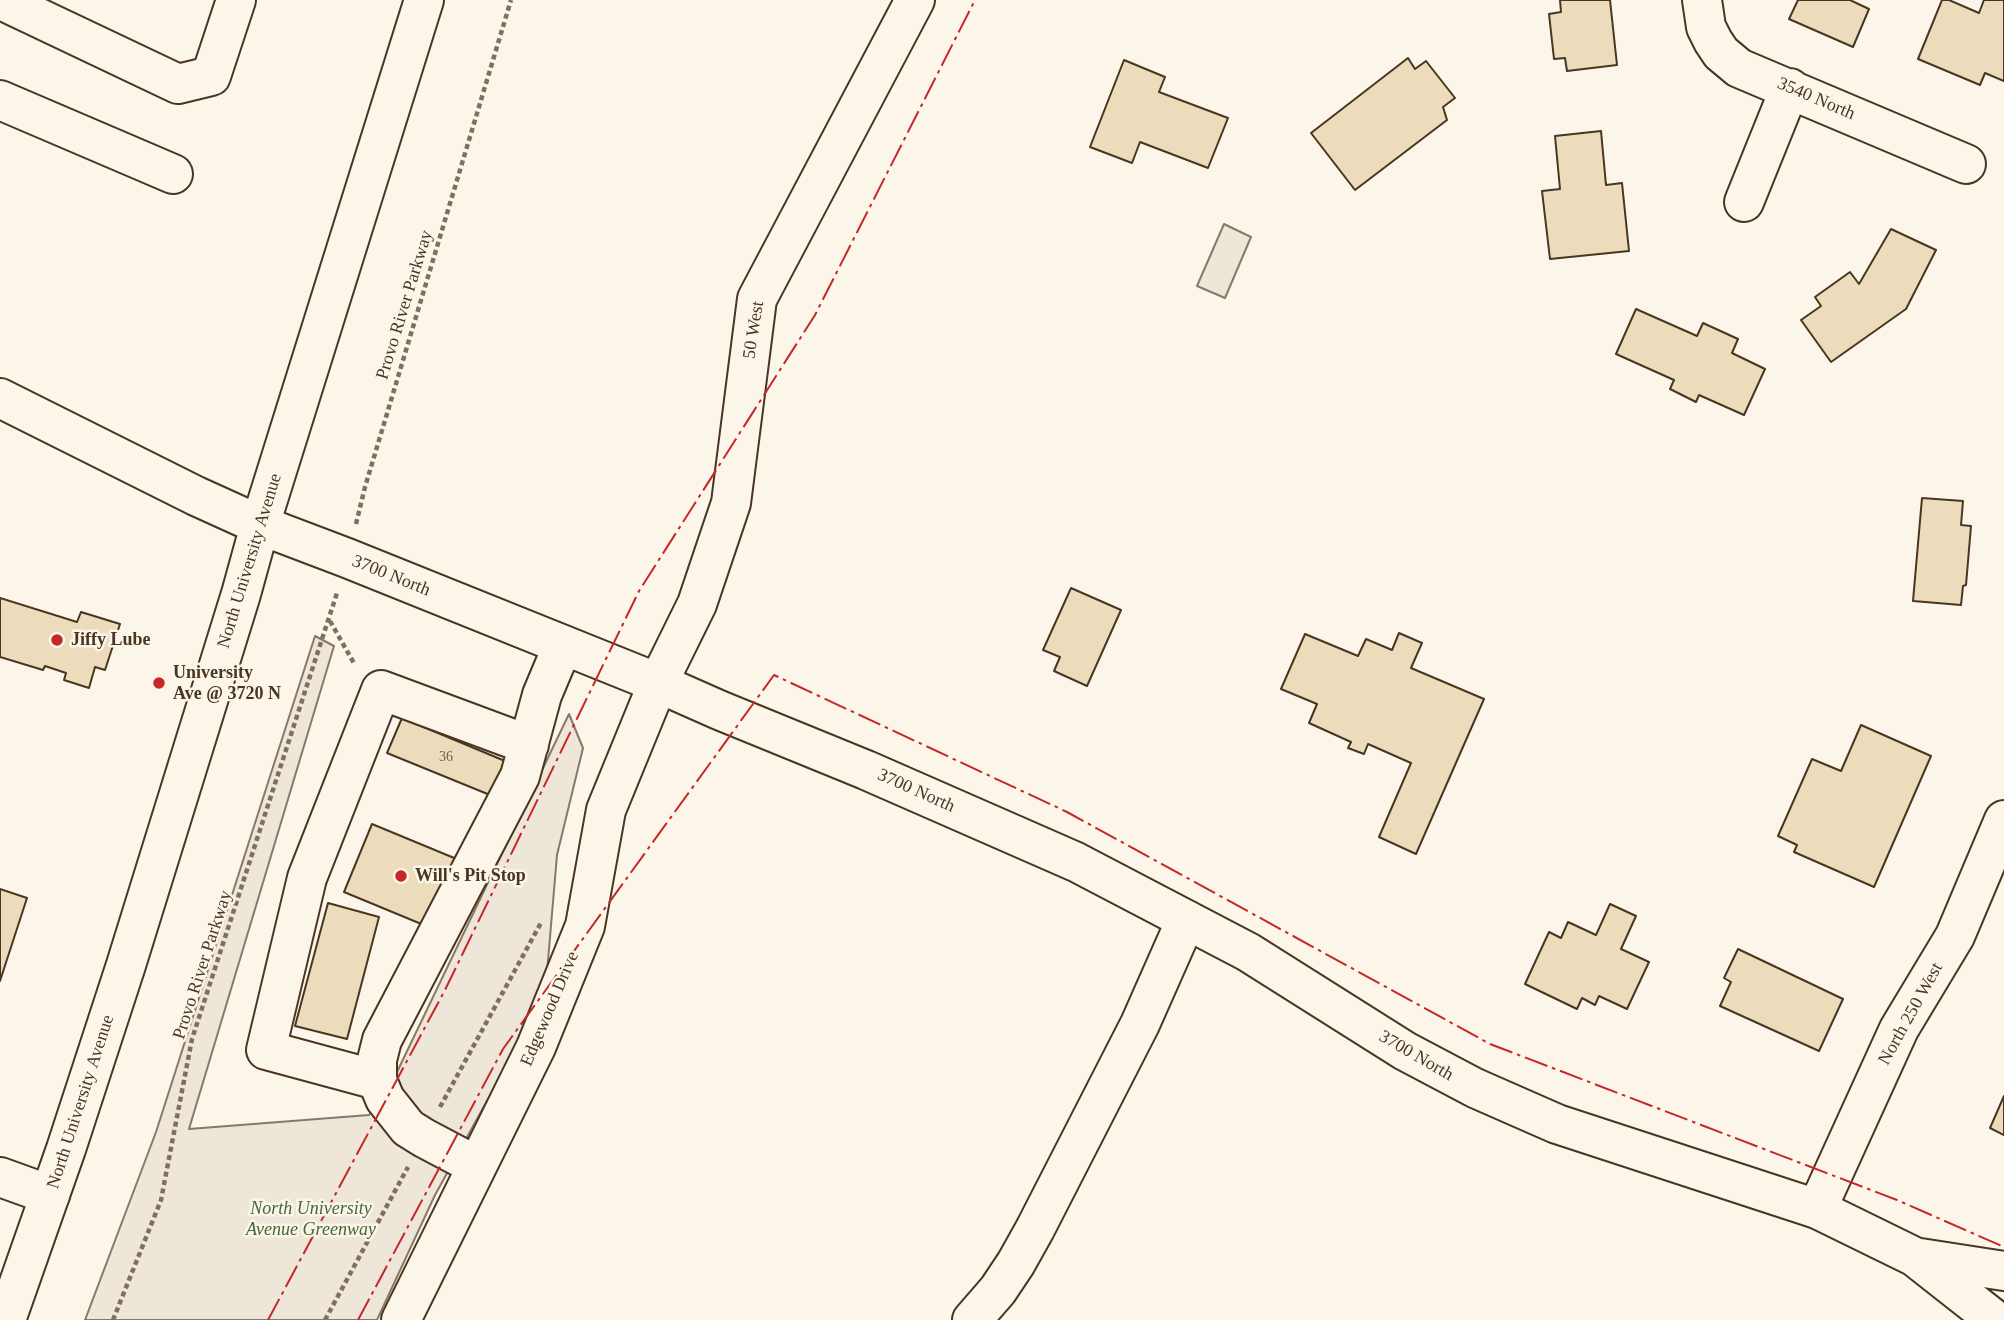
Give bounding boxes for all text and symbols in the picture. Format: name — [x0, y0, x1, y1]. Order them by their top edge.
street label: 3540 North — [1774, 73, 1858, 125]
street label: Provo River Parkway — [372, 228, 438, 382]
street label: 50 West — [739, 300, 769, 360]
street label: North University Avenue — [213, 471, 287, 651]
street label: 3700 North — [349, 551, 433, 601]
place label: Jiffy Lube — [71, 629, 151, 651]
marker: Jiffy Lube — [49, 632, 65, 648]
place label: University Ave @ 3720 N — [173, 662, 281, 704]
marker: University Ave @ 3720 N — [151, 675, 167, 691]
house number: 36 — [439, 749, 453, 765]
street label: 3700 North — [874, 764, 958, 818]
place label: Will's Pit Stop — [415, 865, 526, 887]
marker: Will's Pit Stop — [393, 868, 409, 884]
street label: Provo River Parkway — [169, 888, 237, 1042]
street label: Edgewood Drive — [516, 948, 584, 1070]
street label: North 250 West — [1874, 959, 1948, 1069]
street label: North University Avenue — [43, 1012, 119, 1192]
street label: 3700 North — [1375, 1026, 1457, 1086]
park label: North University Avenue Greenway — [246, 1198, 376, 1240]

